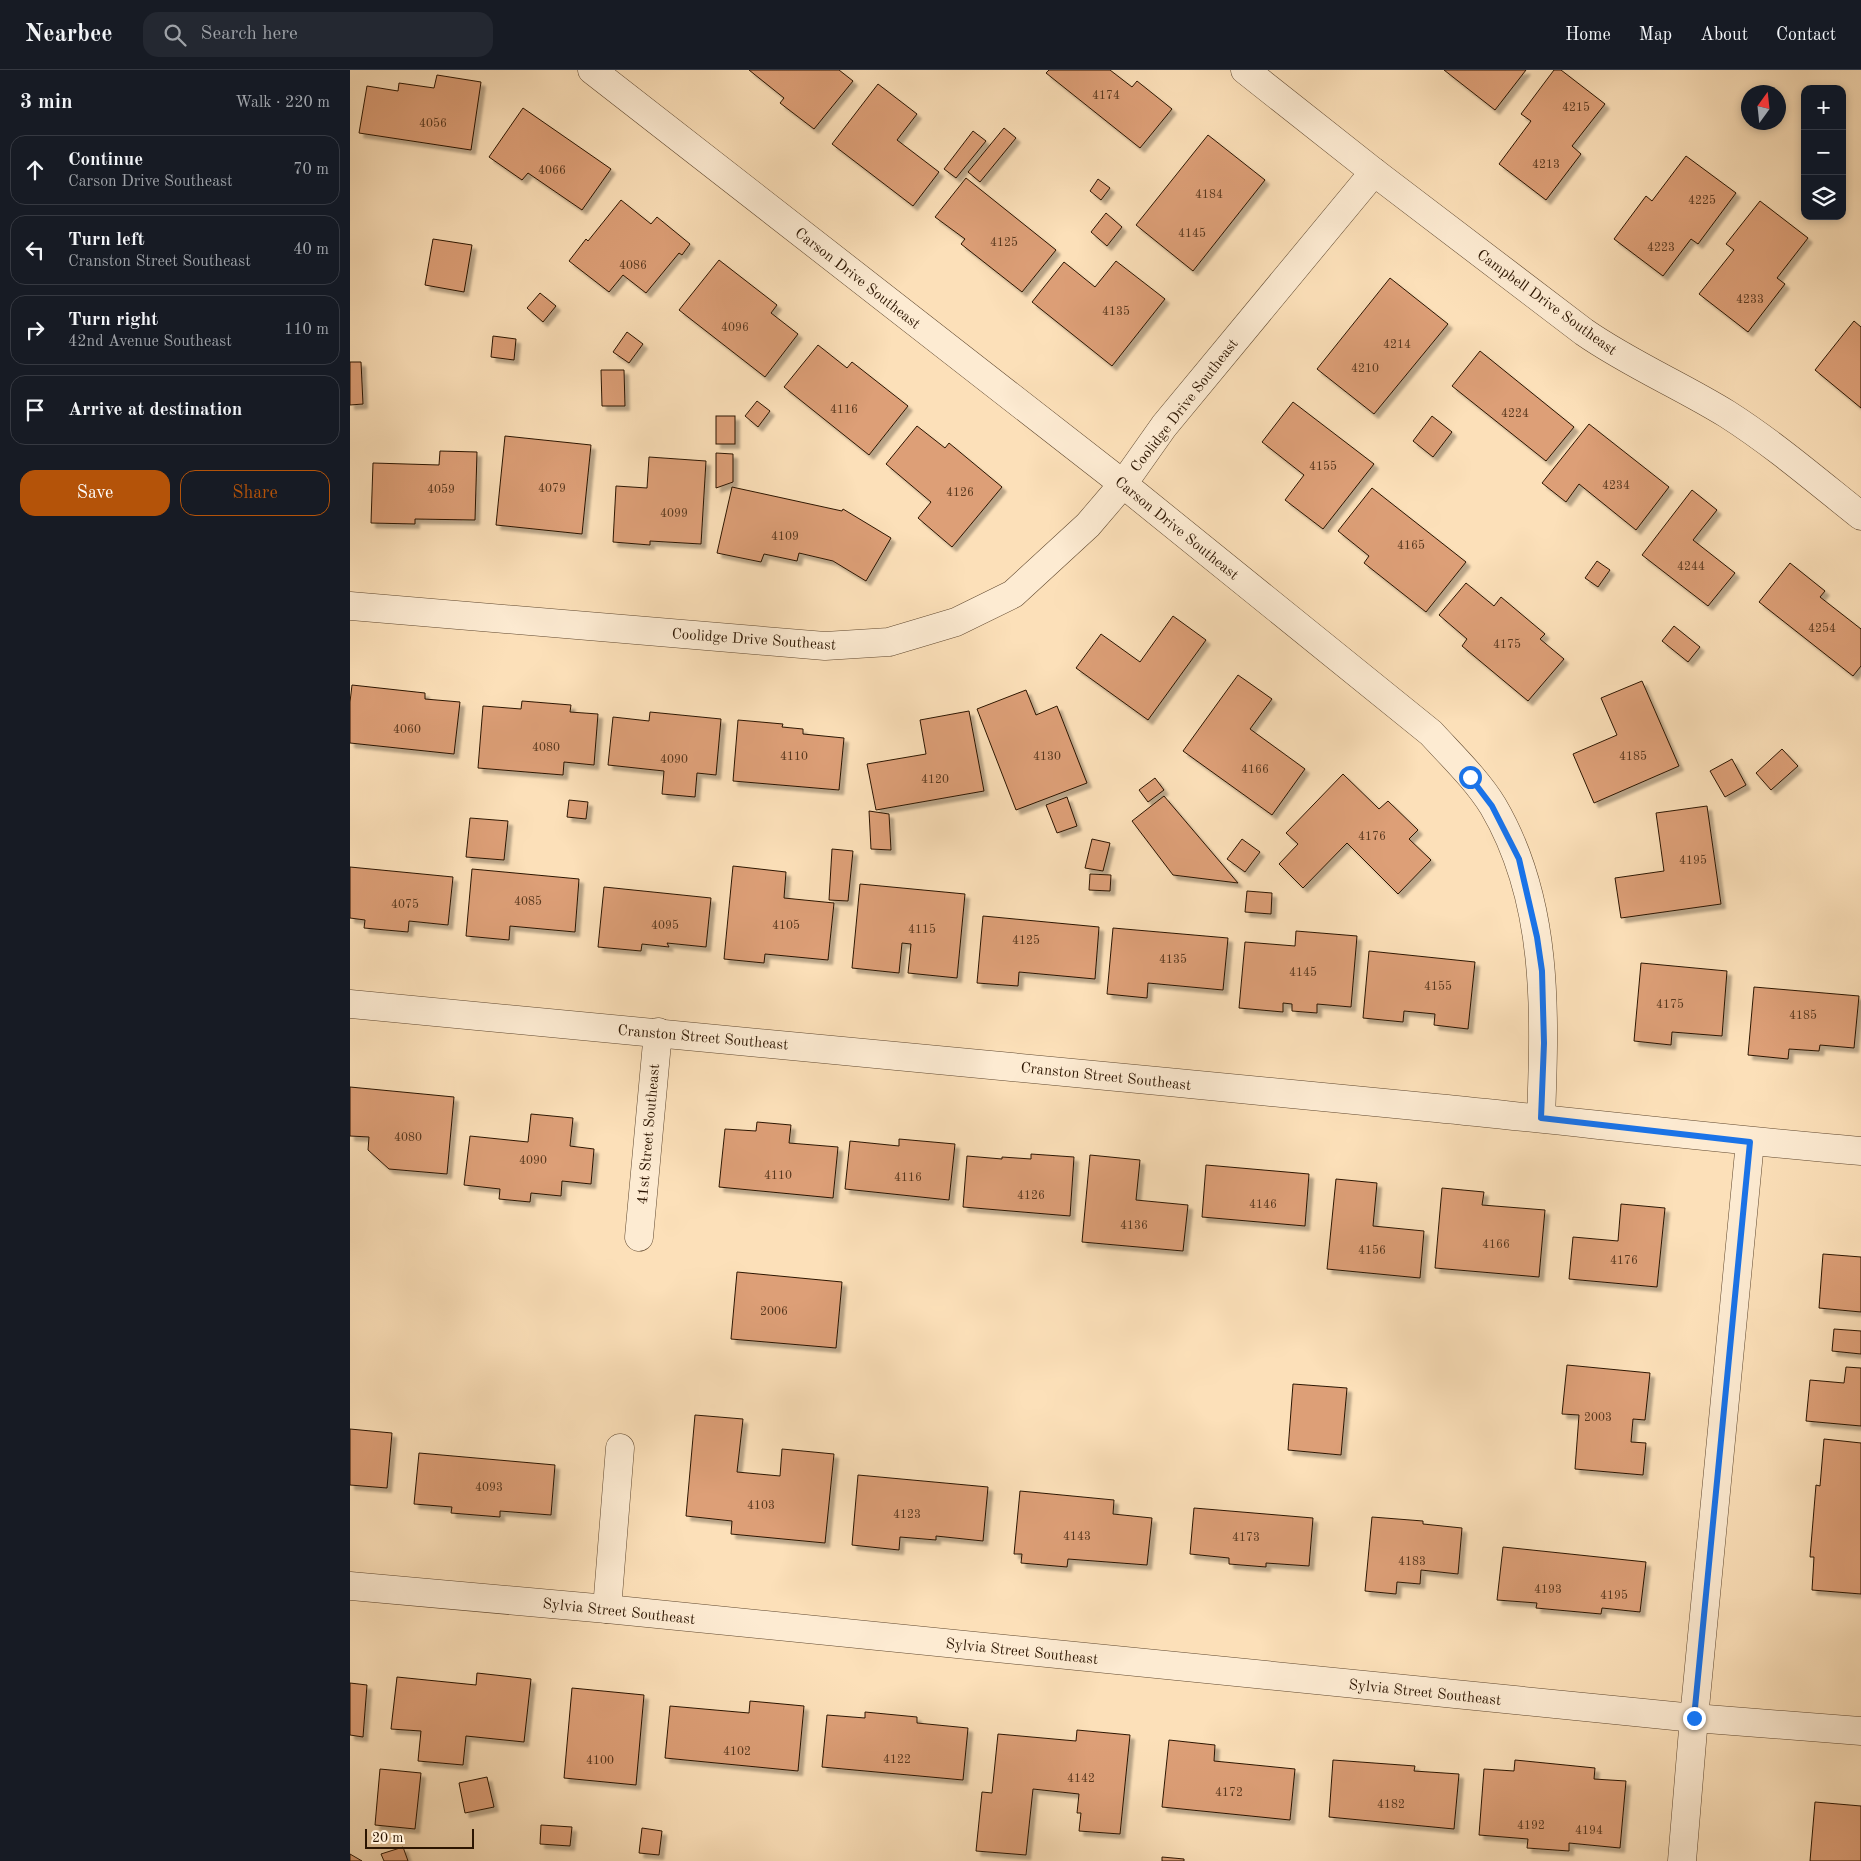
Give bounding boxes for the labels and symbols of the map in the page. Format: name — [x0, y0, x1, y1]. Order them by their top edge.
north arrow — [1741, 85, 1786, 130]
house number: 4174 — [1092, 90, 1120, 102]
house number: 4215 — [1562, 101, 1590, 114]
house number: 4056 — [419, 117, 447, 130]
house number: 4213 — [1532, 159, 1560, 171]
house number: 4066 — [538, 165, 566, 177]
house number: 4184 — [1195, 189, 1223, 201]
house number: 4225 — [1688, 194, 1716, 207]
street label: Carson Drive Southeast — [792, 226, 923, 333]
house number: 4145 — [1178, 227, 1206, 240]
house number: 4125 — [990, 236, 1018, 249]
house number: 4223 — [1647, 242, 1675, 254]
street label: Campbell Drive Southeast — [1474, 248, 1619, 359]
house number: 4086 — [619, 260, 647, 272]
house number: 4233 — [1736, 294, 1764, 306]
house number: 4135 — [1102, 305, 1130, 318]
house number: 4096 — [721, 322, 749, 334]
street label: Coolidge Drive Southeast — [1129, 336, 1242, 475]
house number: 4214 — [1383, 339, 1411, 351]
house number: 4210 — [1351, 363, 1379, 375]
house number: 4116 — [830, 404, 858, 416]
house number: 4224 — [1501, 408, 1529, 420]
house number: 4155 — [1309, 460, 1337, 473]
street label: Carson Drive Southeast — [1111, 475, 1241, 584]
house number: 4234 — [1602, 480, 1630, 492]
house number: 4059 — [427, 483, 455, 496]
house number: 4079 — [538, 483, 566, 495]
house number: 4126 — [946, 487, 974, 499]
house number: 4099 — [660, 508, 688, 520]
house number: 4109 — [771, 531, 799, 543]
house number: 4165 — [1397, 539, 1425, 552]
house number: 4244 — [1677, 561, 1705, 573]
house number: 4254 — [1808, 622, 1836, 635]
street label: Coolidge Drive Southeast — [671, 627, 836, 654]
house number: 4175 — [1493, 638, 1521, 651]
house number: 4060 — [393, 724, 421, 736]
house number: 4080 — [532, 742, 560, 754]
house number: 4185 — [1619, 750, 1647, 763]
house number: 4110 — [780, 751, 808, 763]
house number: 4130 — [1033, 751, 1061, 763]
house number: 4090 — [660, 754, 688, 766]
house number: 4166 — [1241, 764, 1269, 776]
route start — [1459, 766, 1482, 789]
house number: 4120 — [921, 774, 949, 786]
house number: 4176 — [1358, 831, 1386, 843]
house number: 4195 — [1679, 854, 1707, 867]
house number: 4085 — [514, 895, 542, 908]
house number: 4075 — [391, 898, 419, 911]
house number: 4095 — [651, 919, 679, 932]
house number: 4105 — [772, 919, 800, 932]
house number: 4115 — [908, 923, 936, 936]
house number: 4125 — [1012, 934, 1040, 947]
house number: 4135 — [1159, 953, 1187, 966]
house number: 4145 — [1289, 966, 1317, 979]
house number: 4155 — [1424, 980, 1452, 993]
house number: 4175 — [1656, 998, 1684, 1011]
house number: 4185 — [1789, 1009, 1817, 1022]
street label: Cranston Street Southeast — [617, 1024, 789, 1053]
street label: Cranston Street Southeast — [1020, 1061, 1192, 1094]
street label: 41st Street Southeast — [636, 1063, 663, 1205]
house number: 4080 — [394, 1132, 422, 1144]
house number: 4090 — [519, 1155, 547, 1167]
house number: 4110 — [764, 1170, 792, 1182]
house number: 4116 — [894, 1172, 922, 1184]
house number: 4126 — [1017, 1190, 1045, 1202]
house number: 4146 — [1249, 1199, 1277, 1211]
house number: 4136 — [1120, 1220, 1148, 1232]
house number: 4166 — [1482, 1239, 1510, 1251]
house number: 4156 — [1358, 1244, 1386, 1257]
house number: 4176 — [1610, 1255, 1638, 1267]
house number: 2006 — [760, 1306, 788, 1318]
house number: 2003 — [1584, 1412, 1612, 1424]
house number: 4093 — [475, 1482, 503, 1494]
house number: 4103 — [747, 1500, 775, 1512]
house number: 4123 — [893, 1509, 921, 1521]
house number: 4143 — [1063, 1531, 1091, 1543]
house number: 4173 — [1232, 1532, 1260, 1544]
house number: 4183 — [1398, 1556, 1426, 1568]
house number: 4193 — [1534, 1584, 1562, 1596]
house number: 4195 — [1600, 1589, 1628, 1602]
street label: Sylvia Street Southeast — [542, 1597, 696, 1628]
street label: Sylvia Street Southeast — [945, 1637, 1099, 1668]
street label: Sylvia Street Southeast — [1348, 1678, 1502, 1709]
route end — [1683, 1707, 1706, 1730]
house number: 4102 — [723, 1746, 751, 1758]
house number: 4122 — [883, 1754, 911, 1766]
house number: 4100 — [586, 1755, 614, 1767]
house number: 4142 — [1067, 1773, 1095, 1785]
house number: 4172 — [1215, 1787, 1243, 1799]
house number: 4182 — [1377, 1799, 1405, 1811]
house number: 4192 — [1517, 1820, 1545, 1832]
house number: 4194 — [1575, 1825, 1603, 1837]
scale bar — [365, 1826, 474, 1849]

